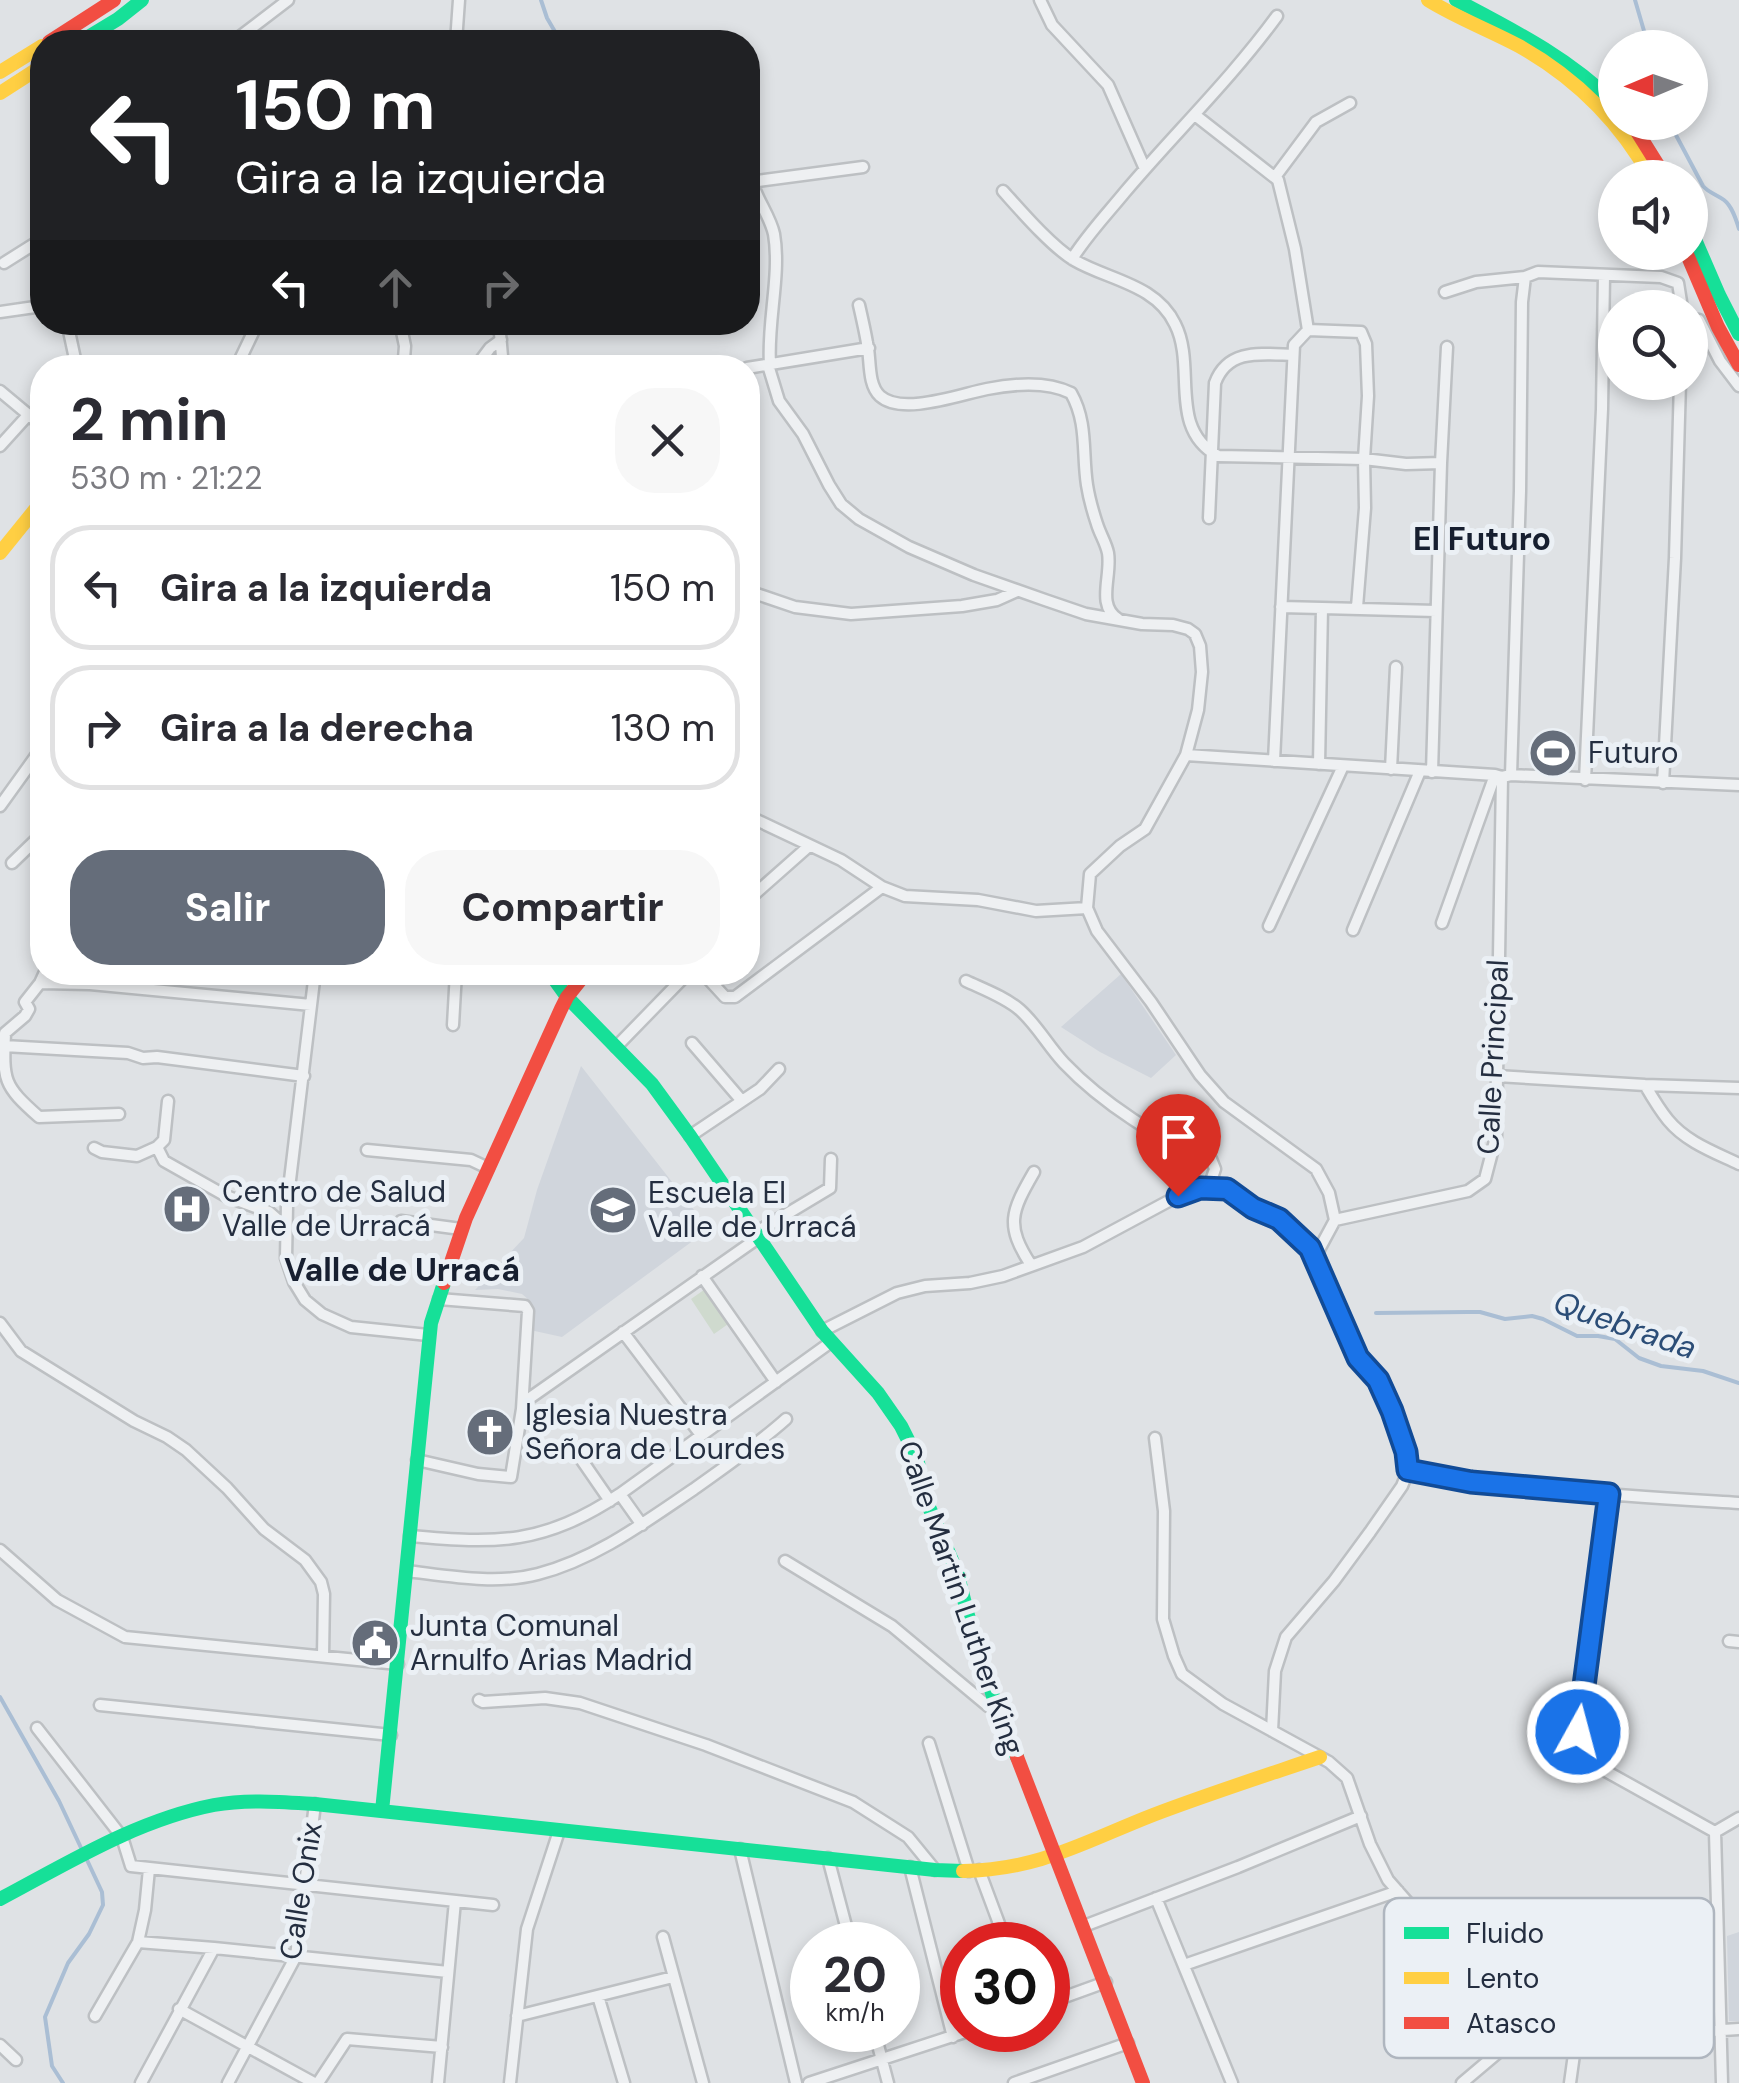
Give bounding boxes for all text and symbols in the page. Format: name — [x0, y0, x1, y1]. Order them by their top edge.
north arrow — [1598, 30, 1708, 140]
map controls — [1598, 30, 1708, 400]
text: 150 m — [235, 60, 436, 151]
icon: left — [70, 70, 200, 200]
text: Gira a la izquierda — [235, 148, 606, 207]
button: sound — [1598, 160, 1708, 270]
icon: left — [263, 260, 318, 315]
icon: ahead — [368, 260, 423, 315]
icon: right — [473, 260, 528, 315]
button: search — [1598, 290, 1708, 400]
text: 2 min — [70, 380, 229, 459]
button: close — [615, 388, 720, 493]
text: 530 m · 21:22 — [70, 457, 262, 499]
district label: El Futuro — [1413, 518, 1551, 560]
icon: left — [75, 560, 130, 615]
text: Gira a la izquierda — [160, 563, 492, 613]
text: 150 m — [610, 563, 715, 613]
icon: right — [75, 700, 130, 755]
text: Gira a la derecha — [160, 703, 474, 753]
text: 130 m — [611, 703, 715, 753]
sports icon: Futuro — [1527, 727, 1579, 779]
place label: Futuro — [1588, 733, 1679, 772]
button: Salir — [70, 850, 385, 965]
button: Compartir — [405, 850, 720, 965]
street label: Calle Principal — [1468, 958, 1517, 1156]
pin — [1136, 1094, 1221, 1197]
icon: arrive — [1151, 1109, 1206, 1164]
place label: Centro de Salud Valle de Urracá — [222, 1172, 446, 1245]
place label: Escuela El Valle de Urracá — [648, 1173, 857, 1246]
hospital icon: Centro de Salud Valle de Urracá — [161, 1183, 213, 1235]
school or university icon: Escuela El Valle de Urracá — [587, 1184, 639, 1236]
district label: Valle de Urracá — [284, 1249, 520, 1291]
water label: Quebrada — [1548, 1281, 1702, 1369]
place label: Iglesia Nuestra Señora de Lourdes — [525, 1395, 785, 1468]
church icon: Iglesia Nuestra Señora de Lourdes — [464, 1406, 516, 1458]
street label: Calle Martin Luther King — [889, 1436, 1034, 1760]
place label: Junta Comunal Arnulfo Arias Madrid — [410, 1606, 693, 1679]
public building icon: Junta Comunal Arnulfo Arias Madrid — [349, 1617, 401, 1669]
position arrow — [1526, 1680, 1630, 1784]
street label: Calle Onix — [270, 1819, 331, 1962]
legend — [1384, 1898, 1714, 2058]
text: Fluido — [1466, 1915, 1544, 1952]
speed limit sign: 30 — [940, 1922, 1070, 2052]
text: 20 — [823, 1942, 887, 2008]
text: Lento — [1466, 1960, 1539, 1997]
text: km/h — [825, 1996, 885, 2029]
text: Atasco — [1466, 2005, 1556, 2042]

